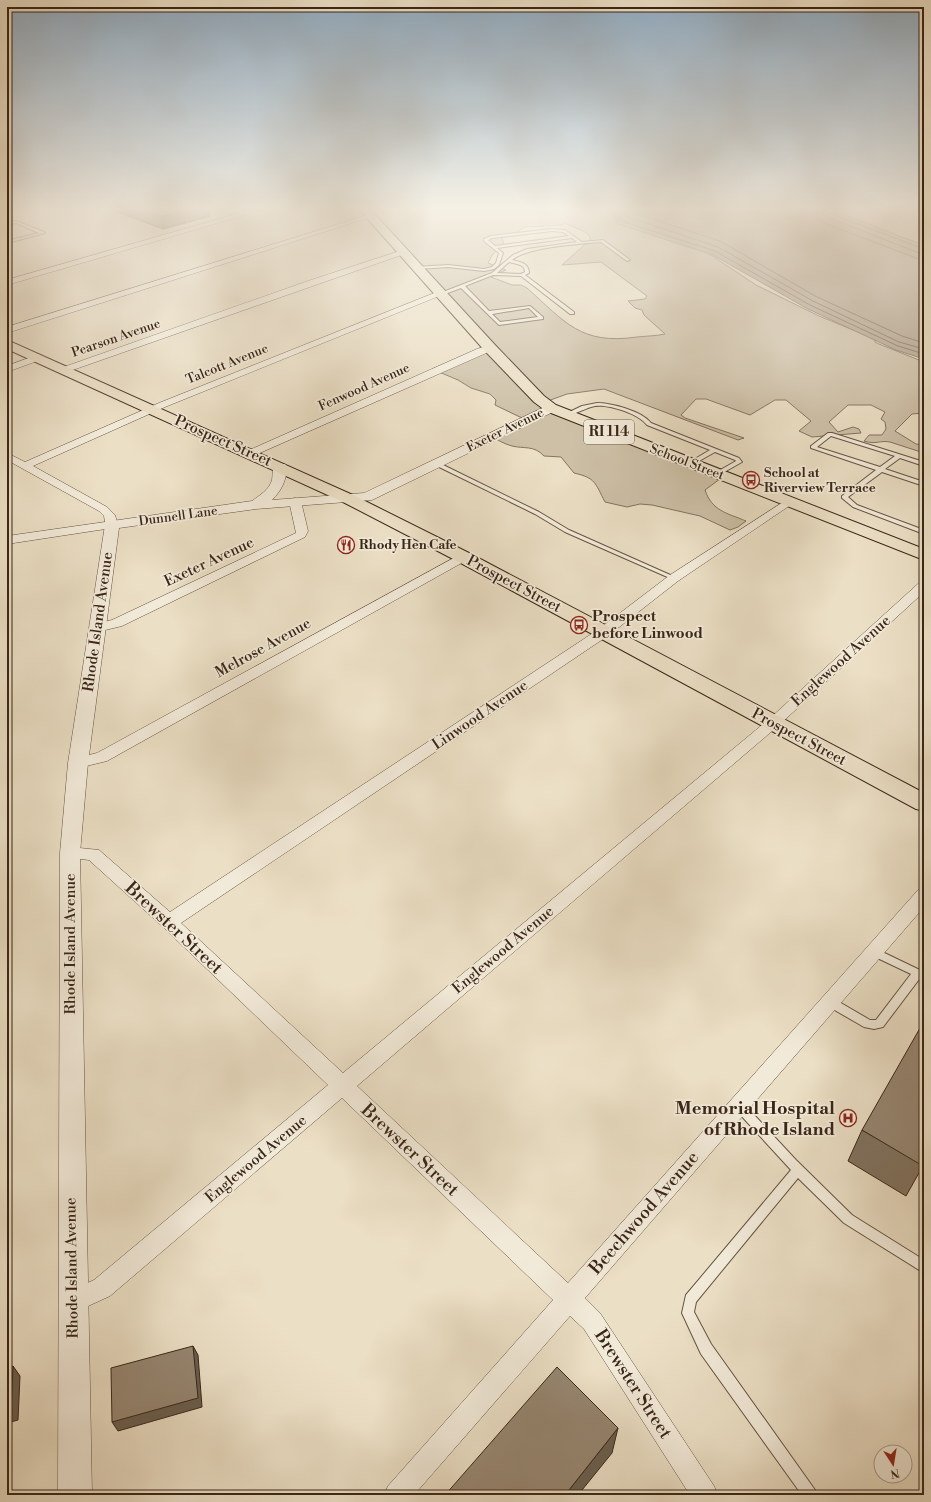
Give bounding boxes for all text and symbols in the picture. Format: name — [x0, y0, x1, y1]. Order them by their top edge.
street label: Pearson Avenue — [69, 315, 163, 361]
street label: Talcott Avenue — [184, 340, 271, 388]
street label: Fenwood Avenue — [316, 360, 413, 414]
street label: Exeter Avenue — [464, 404, 547, 456]
street label: Prospect Street — [171, 411, 275, 471]
road number: RI 114 — [584, 420, 634, 444]
street label: School Street — [648, 441, 727, 484]
place label: School at Riverview Terrace — [764, 465, 876, 496]
bus stop icon: School at Riverview Terrace — [741, 470, 761, 490]
street label: Dunnell Lane — [138, 502, 219, 529]
street label: Exeter Avenue — [161, 533, 257, 591]
restaurant icon: Rhody Hen Cafe — [336, 535, 356, 555]
place label: Rhody Hen Cafe — [359, 537, 457, 553]
street label: Rhode Island Avenue — [79, 551, 117, 693]
street label: Prospect Street — [463, 551, 565, 617]
place label: Prospect before Linwood — [592, 607, 704, 643]
street label: Englewood Avenue — [787, 611, 895, 711]
street label: Melrose Avenue — [212, 614, 314, 682]
bus stop icon: Prospect before Linwood — [569, 615, 589, 635]
street label: Linwood Avenue — [428, 676, 532, 754]
street label: Prospect Street — [748, 704, 850, 770]
street label: Rhode Island Avenue — [61, 873, 80, 1015]
street label: Brewster Street — [119, 876, 228, 980]
street label: Englewood Avenue — [448, 902, 558, 998]
place label: Memorial Hospital of Rhode Island — [675, 1097, 835, 1141]
street label: Brewster Street — [355, 1098, 464, 1202]
hospital icon: Memorial Hospital of Rhode Island — [838, 1108, 858, 1128]
street label: Englewood Avenue — [201, 1111, 311, 1207]
street label: Beechwood Avenue — [583, 1147, 704, 1280]
street label: Rhode Island Avenue — [61, 1197, 83, 1339]
street label: Brewster Street — [589, 1324, 677, 1444]
north arrow — [873, 1444, 913, 1484]
text: N — [889, 1465, 901, 1481]

